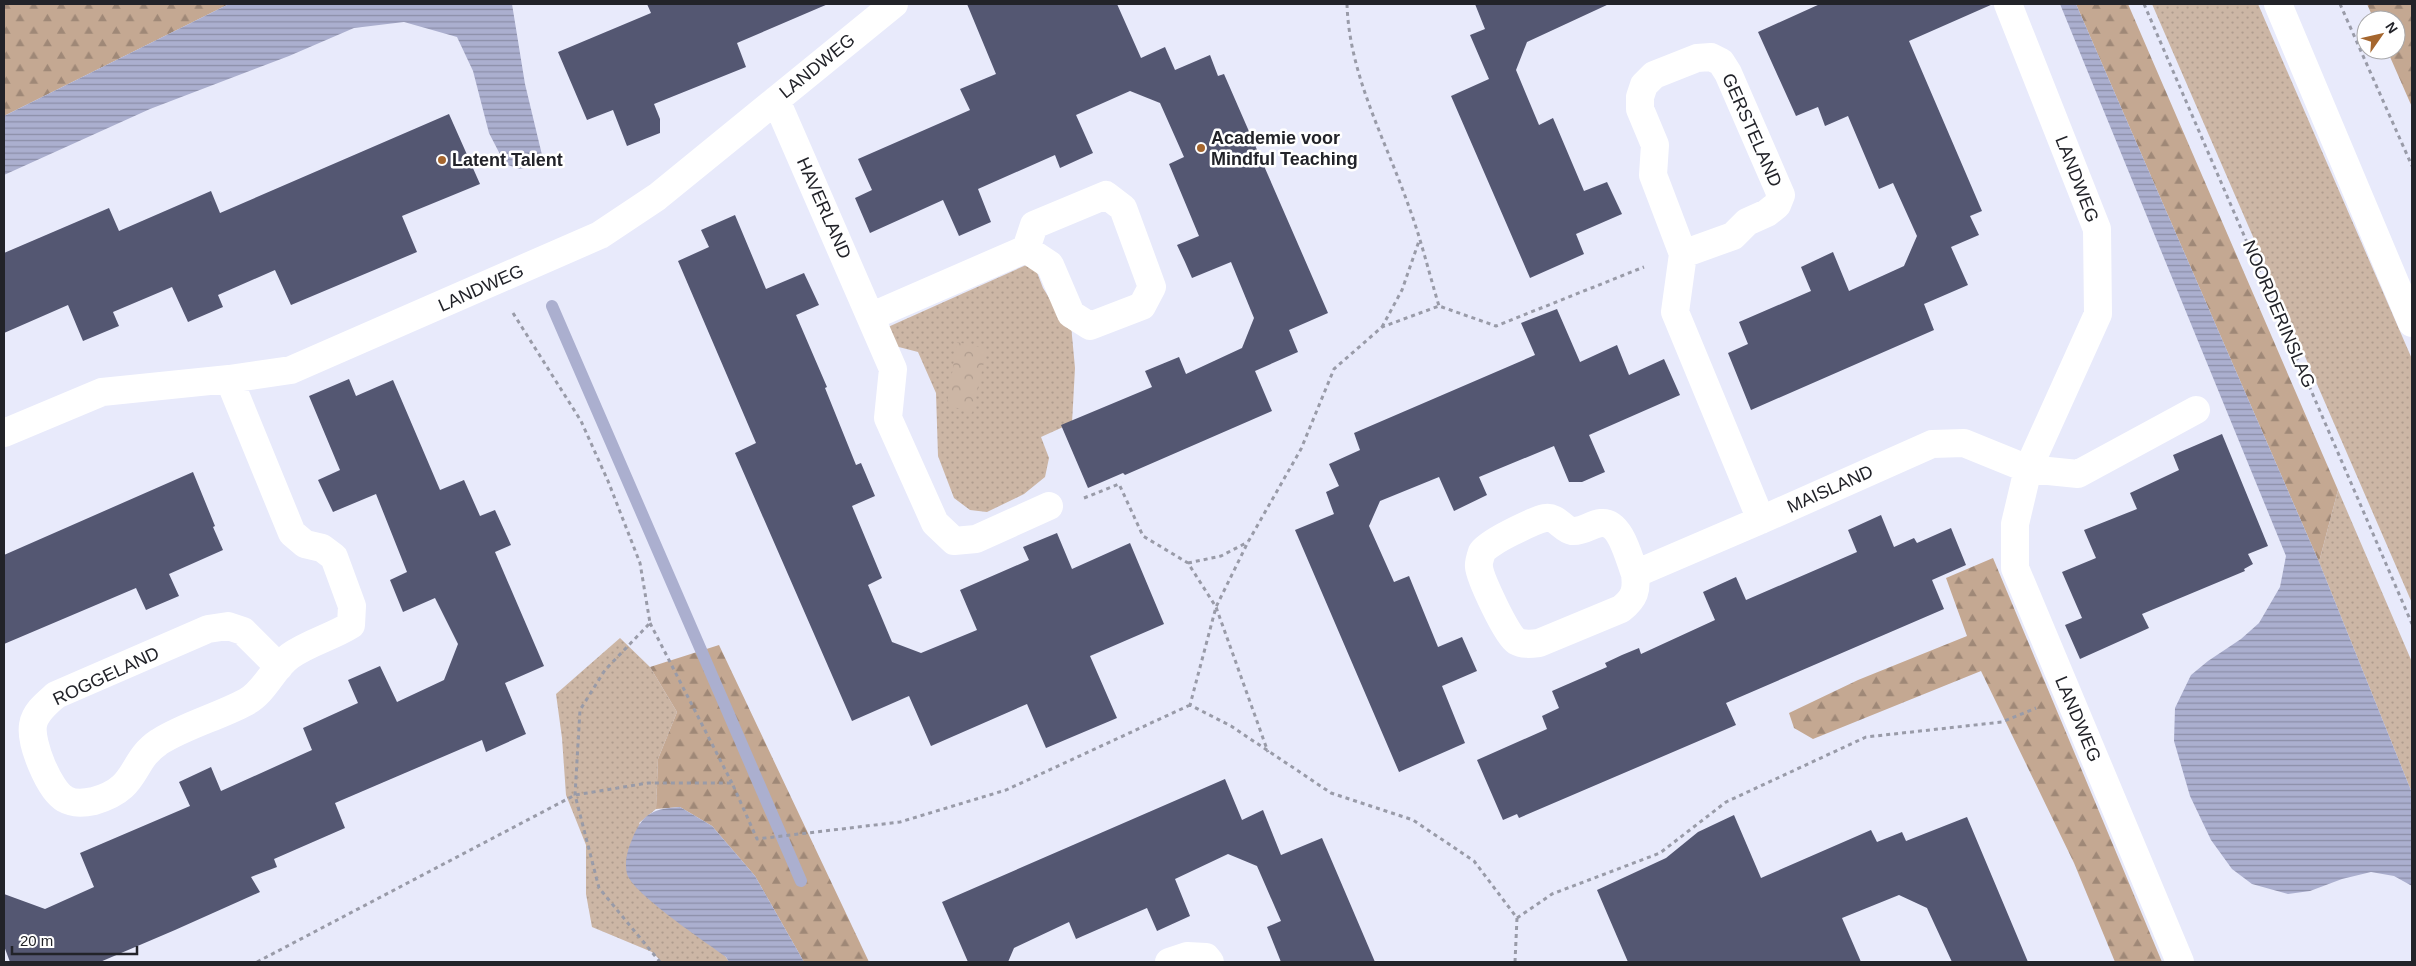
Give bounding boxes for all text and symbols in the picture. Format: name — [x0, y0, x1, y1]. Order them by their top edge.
north arrow — [2356, 10, 2406, 60]
text: N — [2382, 19, 2401, 36]
street label: LANDWEG — [775, 30, 859, 102]
street label: GERSTELAND — [1718, 70, 1786, 190]
place label: Academie voor Mindful Teaching — [1211, 128, 1358, 169]
street label: LANDWEG — [2051, 133, 2103, 225]
marker: Academie voor Mindful Teaching — [1195, 142, 1207, 154]
place label: Latent Talent — [452, 150, 563, 170]
marker: Latent Talent — [436, 154, 448, 166]
street label: HAVERLAND — [793, 154, 855, 262]
street label: NOORDERINSLAG — [2239, 237, 2319, 391]
street label: LANDWEG — [435, 260, 527, 316]
street label: MAISLAND — [1784, 461, 1876, 517]
street label: ROGGELAND — [50, 643, 162, 709]
street label: LANDWEG — [2051, 673, 2105, 765]
scale bar — [12, 924, 138, 956]
text: 20 m — [20, 932, 53, 949]

